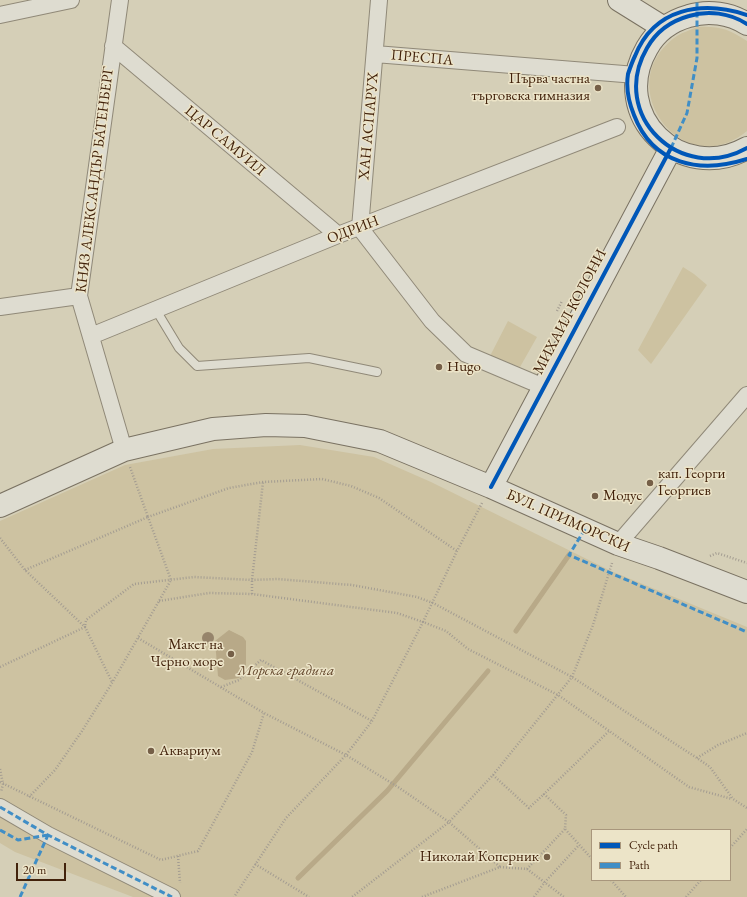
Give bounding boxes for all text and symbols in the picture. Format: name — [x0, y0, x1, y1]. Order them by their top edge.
street label: ПРЕСПА — [390, 46, 454, 70]
street label: КНЯЗ АЛЕКСАНДЪР БАТЕНБЕРГ — [72, 66, 118, 294]
place label: Първа частна търговска гимназия — [472, 70, 590, 105]
street label: ХАН АСПАРУХ — [355, 71, 383, 181]
marker: Първа частна търговска гимназия — [593, 83, 603, 93]
street label: ЦАР САМУИЛ — [181, 102, 269, 180]
street label: ОДРИН — [325, 212, 381, 248]
street label: МИХАИЛ КОЛОНИ — [529, 246, 611, 378]
place label: Hugo — [447, 358, 481, 376]
marker: Hugo — [434, 362, 444, 372]
place label: кап. Георги Георгиев — [658, 465, 725, 500]
marker: кап. Георги Георгиев — [645, 478, 655, 488]
street label: БУЛ. ПРИМОРСКИ — [504, 486, 632, 556]
place label: Модус — [603, 487, 642, 505]
marker: Модус — [590, 491, 600, 501]
place label: Макет на Черно море — [151, 636, 223, 671]
marker: Макет на Черно море — [226, 649, 236, 659]
park label: Морска градина — [238, 662, 334, 680]
place label: Аквариум — [159, 742, 221, 760]
marker: Аквариум — [146, 746, 156, 756]
legend — [591, 829, 731, 881]
text: Cycle path — [629, 837, 678, 853]
place label: Николай Коперник — [420, 848, 539, 866]
marker: Николай Коперник — [542, 852, 552, 862]
scale bar — [18, 855, 68, 881]
text: Path — [629, 857, 650, 873]
text: 20 m — [23, 862, 46, 878]

